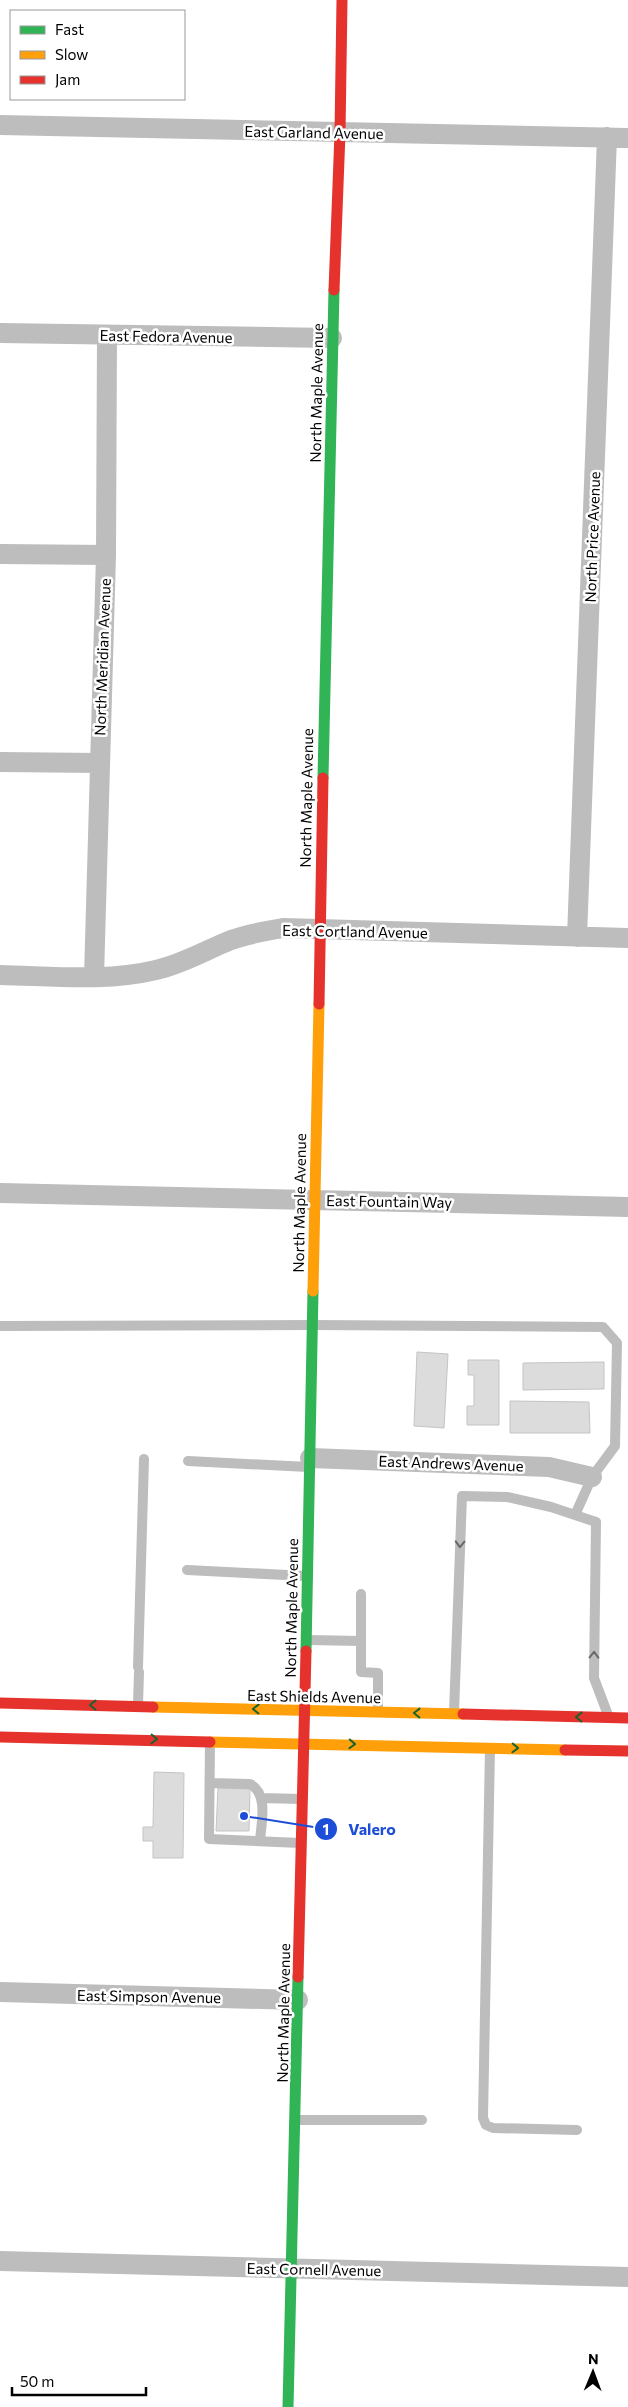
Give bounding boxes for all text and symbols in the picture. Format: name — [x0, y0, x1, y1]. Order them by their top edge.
legend — [10, 10, 185, 100]
text: Fast — [55, 20, 84, 38]
text: Slow — [55, 45, 88, 63]
text: Jam — [55, 70, 80, 88]
street label: East Garland Avenue — [244, 122, 384, 142]
street label: North Maple Avenue — [306, 323, 326, 463]
street label: East Fedora Avenue — [99, 326, 233, 346]
street label: North Price Avenue — [581, 471, 603, 603]
street label: North Meridian Avenue — [90, 578, 114, 736]
street label: North Maple Avenue — [296, 728, 316, 868]
street label: East Cortland Avenue — [282, 921, 428, 941]
street label: North Maple Avenue — [289, 1133, 309, 1273]
street label: East Fountain Way — [326, 1191, 452, 1211]
street label: East Andrews Avenue — [378, 1451, 524, 1475]
street label: North Maple Avenue — [281, 1538, 301, 1678]
one-way arrow — [454, 1541, 465, 1549]
one-way arrow — [589, 1650, 599, 1658]
street label: East Shields Avenue — [247, 1686, 381, 1706]
one-way arrow — [89, 1700, 97, 1711]
one-way arrow — [251, 1704, 259, 1714]
one-way arrow — [413, 1708, 420, 1718]
one-way arrow — [575, 1712, 583, 1722]
one-way arrow — [150, 1734, 158, 1745]
one-way arrow — [348, 1739, 356, 1749]
one-way arrow — [511, 1743, 519, 1753]
callout: Valero — [313, 1814, 406, 1845]
text: Valero — [348, 1819, 396, 1838]
text: 1 — [323, 1820, 329, 1838]
street label: North Maple Avenue — [273, 1943, 293, 2083]
street label: East Simpson Avenue — [77, 1986, 221, 2006]
street label: East Cornell Avenue — [246, 2259, 382, 2279]
north arrow — [568, 2347, 618, 2397]
text: N — [588, 2350, 599, 2367]
scale bar — [12, 2364, 146, 2396]
text: 50 m — [20, 2372, 54, 2390]

